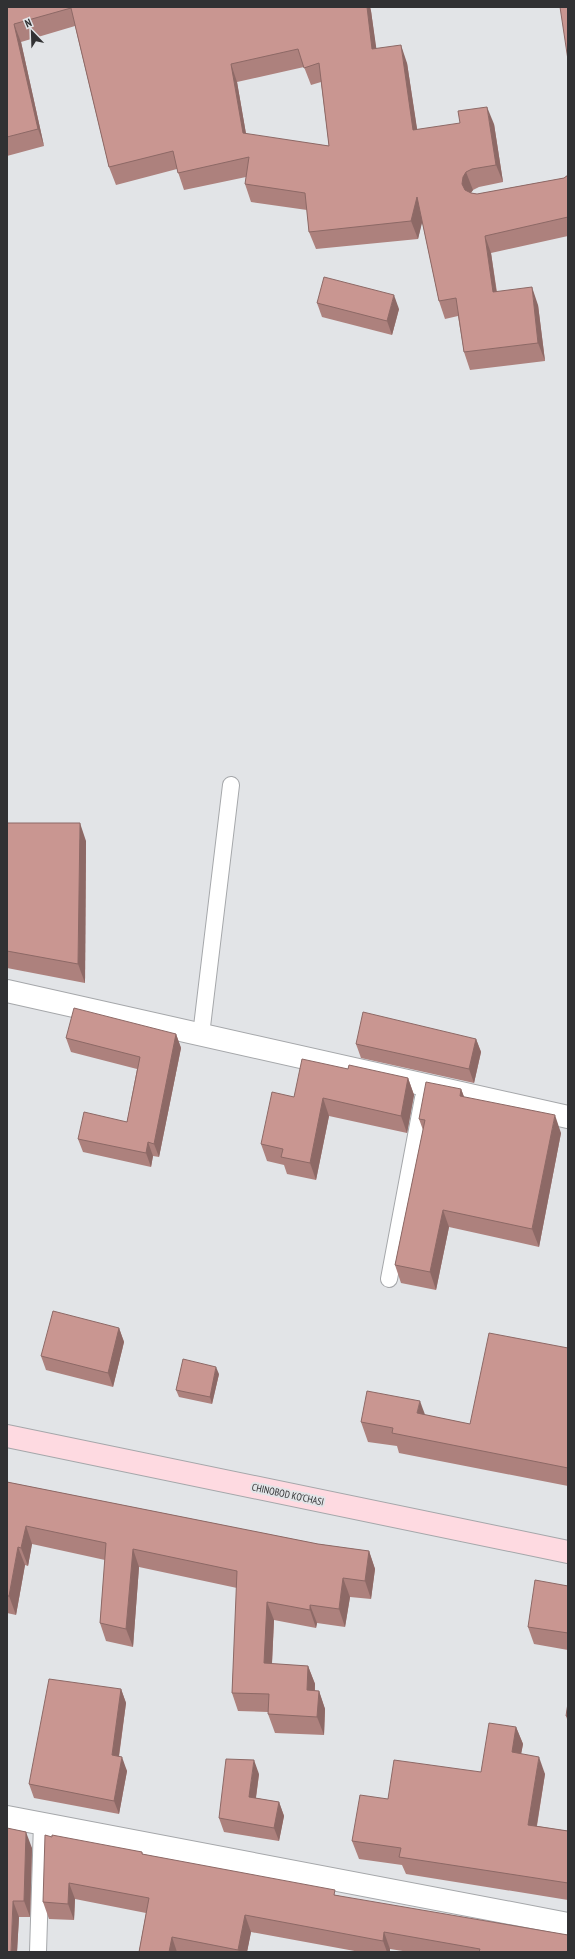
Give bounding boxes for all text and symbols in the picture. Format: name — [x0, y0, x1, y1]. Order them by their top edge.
north arrow — [12, 12, 52, 52]
text: N — [23, 15, 34, 30]
street label: CHINOBOD KO'CHASI — [251, 1481, 325, 1508]

